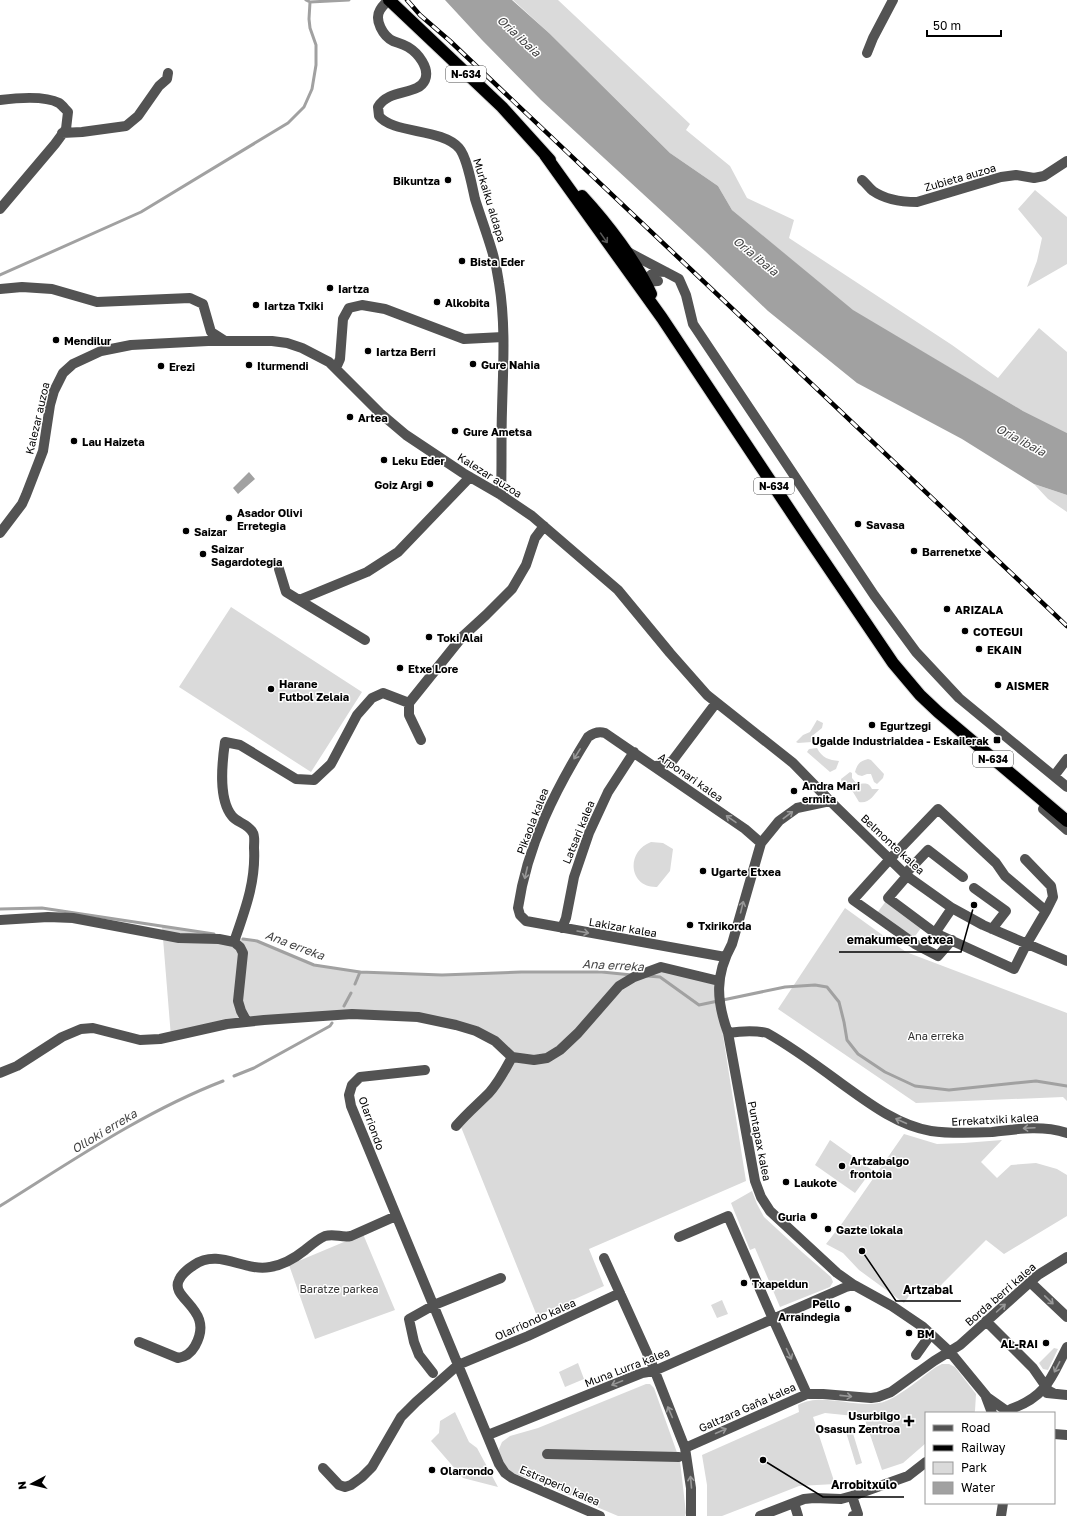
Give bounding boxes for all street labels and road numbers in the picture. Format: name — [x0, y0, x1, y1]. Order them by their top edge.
road number: N-634 — [446, 66, 486, 82]
street label: Murkaiku aldapa — [471, 157, 509, 243]
street label: Zubieta auzoa — [923, 161, 997, 193]
street label: Kalezar auzoa — [22, 381, 52, 455]
street label: Kalezar auzoa — [455, 450, 525, 500]
road number: N-634 — [754, 478, 794, 494]
street label: Arponari kalea — [656, 750, 726, 804]
road number: N-634 — [973, 751, 1013, 767]
street label: Pikaola kalea — [513, 786, 551, 856]
street label: Latsari kalea — [559, 798, 597, 866]
street label: Belmonte kalea — [859, 811, 927, 877]
street label: Lakizar kalea — [588, 915, 658, 939]
street label: Olarriondo — [356, 1094, 388, 1152]
street label: Puntapax kalea — [746, 1100, 774, 1182]
street label: Errekatxiki kalea — [951, 1110, 1039, 1128]
street label: Borda berri kalea — [962, 1260, 1038, 1328]
street label: Olarriondo kalea — [493, 1295, 577, 1343]
street label: Muna Lurra kalea — [583, 1345, 671, 1389]
street label: Galtzara Gaña kalea — [696, 1380, 798, 1434]
street label: Estraperlo kalea — [518, 1462, 602, 1508]

